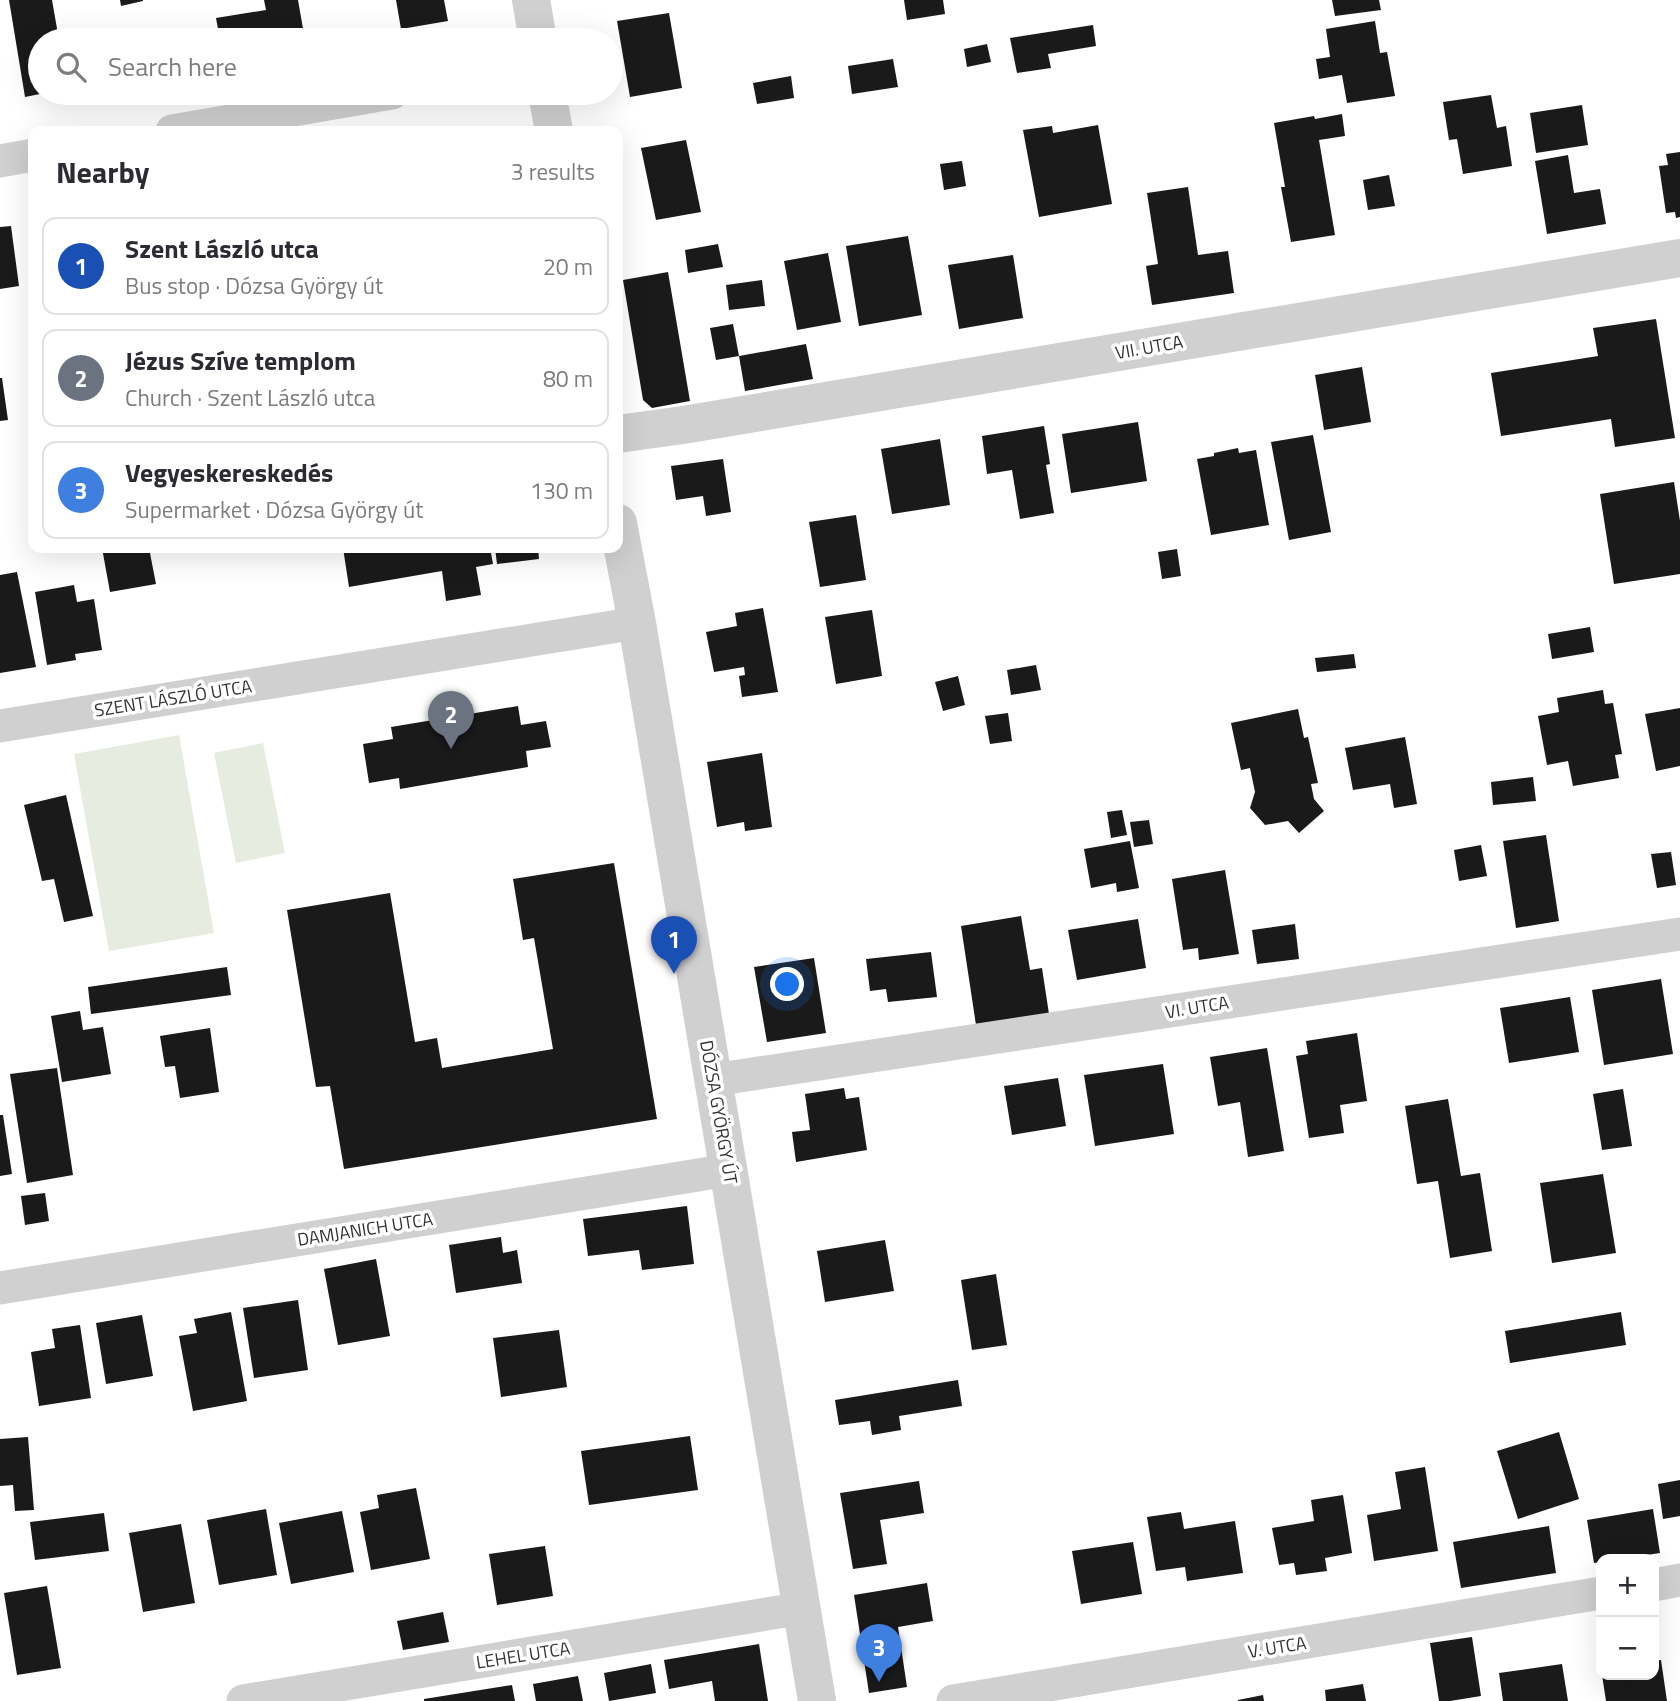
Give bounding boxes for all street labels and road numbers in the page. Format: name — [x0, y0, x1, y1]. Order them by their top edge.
street label: VII. UTCA — [1113, 328, 1185, 366]
street label: SZENT LÁSZLÓ UTCA — [92, 672, 254, 724]
street label: VI. UTCA — [1163, 989, 1231, 1025]
street label: DÓZSA GYÖRGY ÚT — [693, 1038, 745, 1187]
street label: DAMJANICH UTCA — [295, 1205, 435, 1253]
street label: V. UTCA — [1246, 1629, 1308, 1665]
street label: LEHEL UTCA — [474, 1634, 572, 1676]

